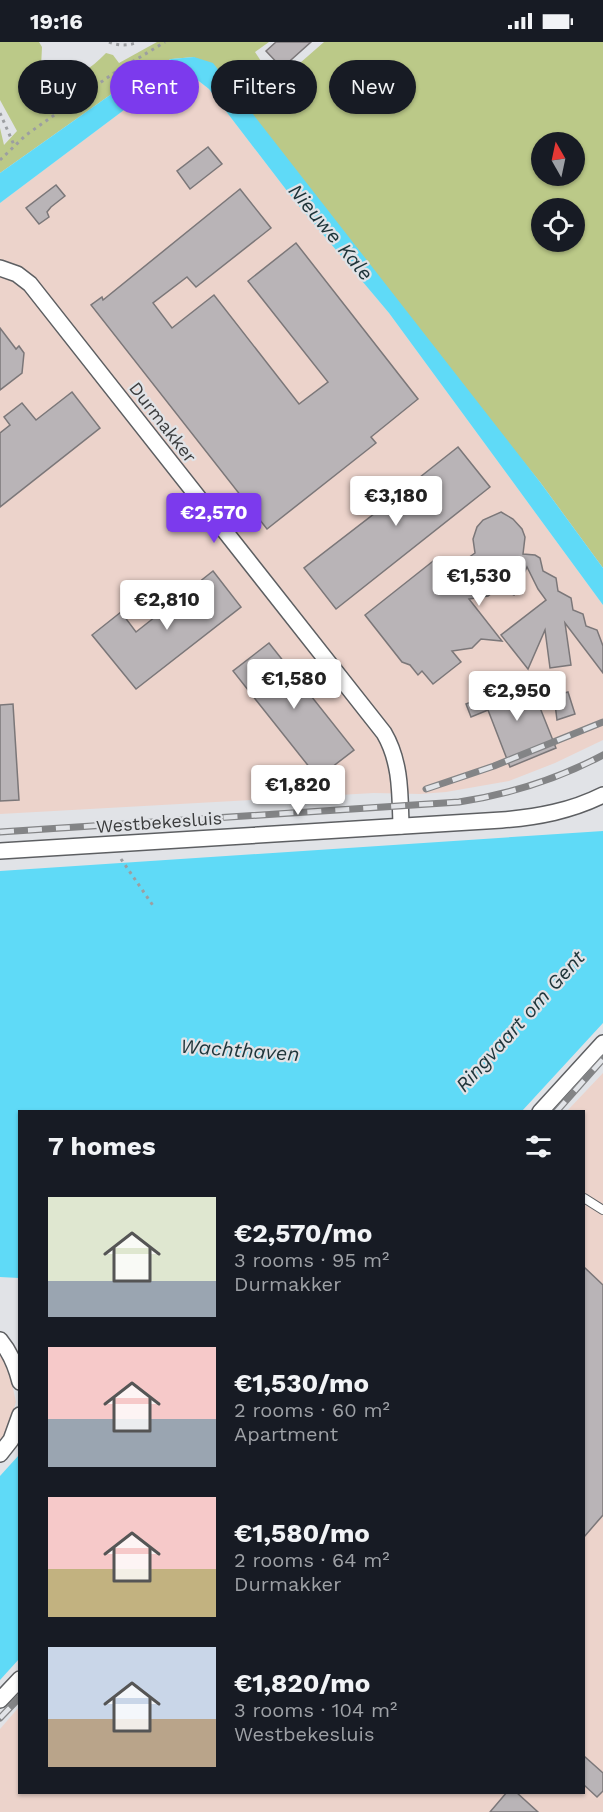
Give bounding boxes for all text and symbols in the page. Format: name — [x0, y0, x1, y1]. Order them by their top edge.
text: 19:16 — [30, 9, 83, 34]
chip: Buy — [18, 60, 98, 114]
chip: Rent — [110, 60, 199, 114]
chip: Filters — [211, 60, 317, 114]
chip: New — [329, 60, 416, 114]
north arrow — [531, 132, 585, 186]
map controls — [531, 132, 585, 252]
water label: Nieuwe Kale — [284, 179, 378, 285]
button: locate — [531, 198, 585, 252]
street label: Durmakker — [125, 377, 201, 467]
pin: €3,180 — [347, 476, 445, 527]
text: €3,180 — [364, 483, 428, 507]
pin: €2,570 — [165, 493, 263, 544]
text: €2,570 — [180, 500, 248, 524]
pin: €1,530 — [430, 556, 528, 607]
text: €1,530 — [447, 563, 511, 587]
pin: €2,810 — [118, 580, 216, 631]
text: €2,810 — [134, 587, 200, 611]
pin: €1,580 — [245, 659, 343, 710]
text: €1,580 — [261, 666, 327, 690]
pin: €2,950 — [468, 671, 566, 722]
text: €2,950 — [483, 678, 551, 702]
pin: €1,820 — [249, 765, 347, 816]
text: €1,820 — [265, 772, 331, 796]
street label: Westbekesluis — [95, 807, 223, 837]
water label: Ringvaart om Gent — [450, 945, 590, 1097]
water label: Wachthaven — [180, 1034, 300, 1066]
icon: filters — [522, 1130, 555, 1163]
text: 7 homes — [48, 1131, 156, 1161]
text: €2,570/mo — [234, 1218, 372, 1248]
icon: home — [96, 1221, 168, 1293]
text: 3 rooms · 95 m² — [234, 1248, 389, 1272]
text: Durmakker — [234, 1272, 341, 1296]
text: €1,530/mo — [234, 1368, 369, 1398]
icon: home — [96, 1371, 168, 1443]
text: 2 rooms · 60 m² — [234, 1398, 390, 1422]
text: Apartment — [234, 1422, 338, 1446]
text: €1,580/mo — [234, 1518, 370, 1548]
icon: home — [96, 1521, 168, 1593]
text: 2 rooms · 64 m² — [234, 1548, 390, 1572]
text: Durmakker — [234, 1572, 341, 1596]
text: €1,820/mo — [234, 1668, 370, 1698]
icon: home — [96, 1671, 168, 1743]
text: 3 rooms · 104 m² — [234, 1698, 397, 1722]
text: Westbekesluis — [234, 1722, 374, 1746]

